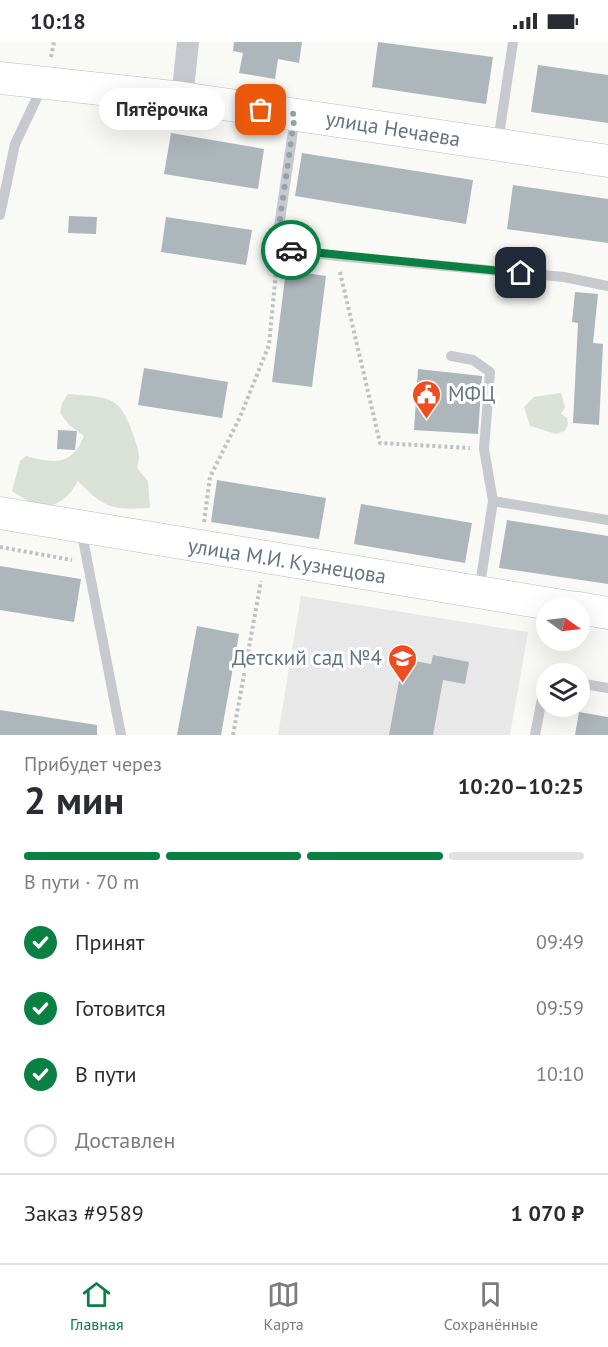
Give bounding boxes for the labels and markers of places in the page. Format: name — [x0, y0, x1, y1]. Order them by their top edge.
pin — [235, 84, 286, 135]
callout: Пятёрочка — [99, 89, 225, 131]
pin — [495, 247, 546, 298]
public building icon: МФЦ — [411, 378, 443, 420]
place label: МФЦ — [448, 380, 495, 407]
school or university icon: Детский сад №4 — [387, 642, 419, 684]
place label: Детский сад №4 — [232, 644, 382, 671]

